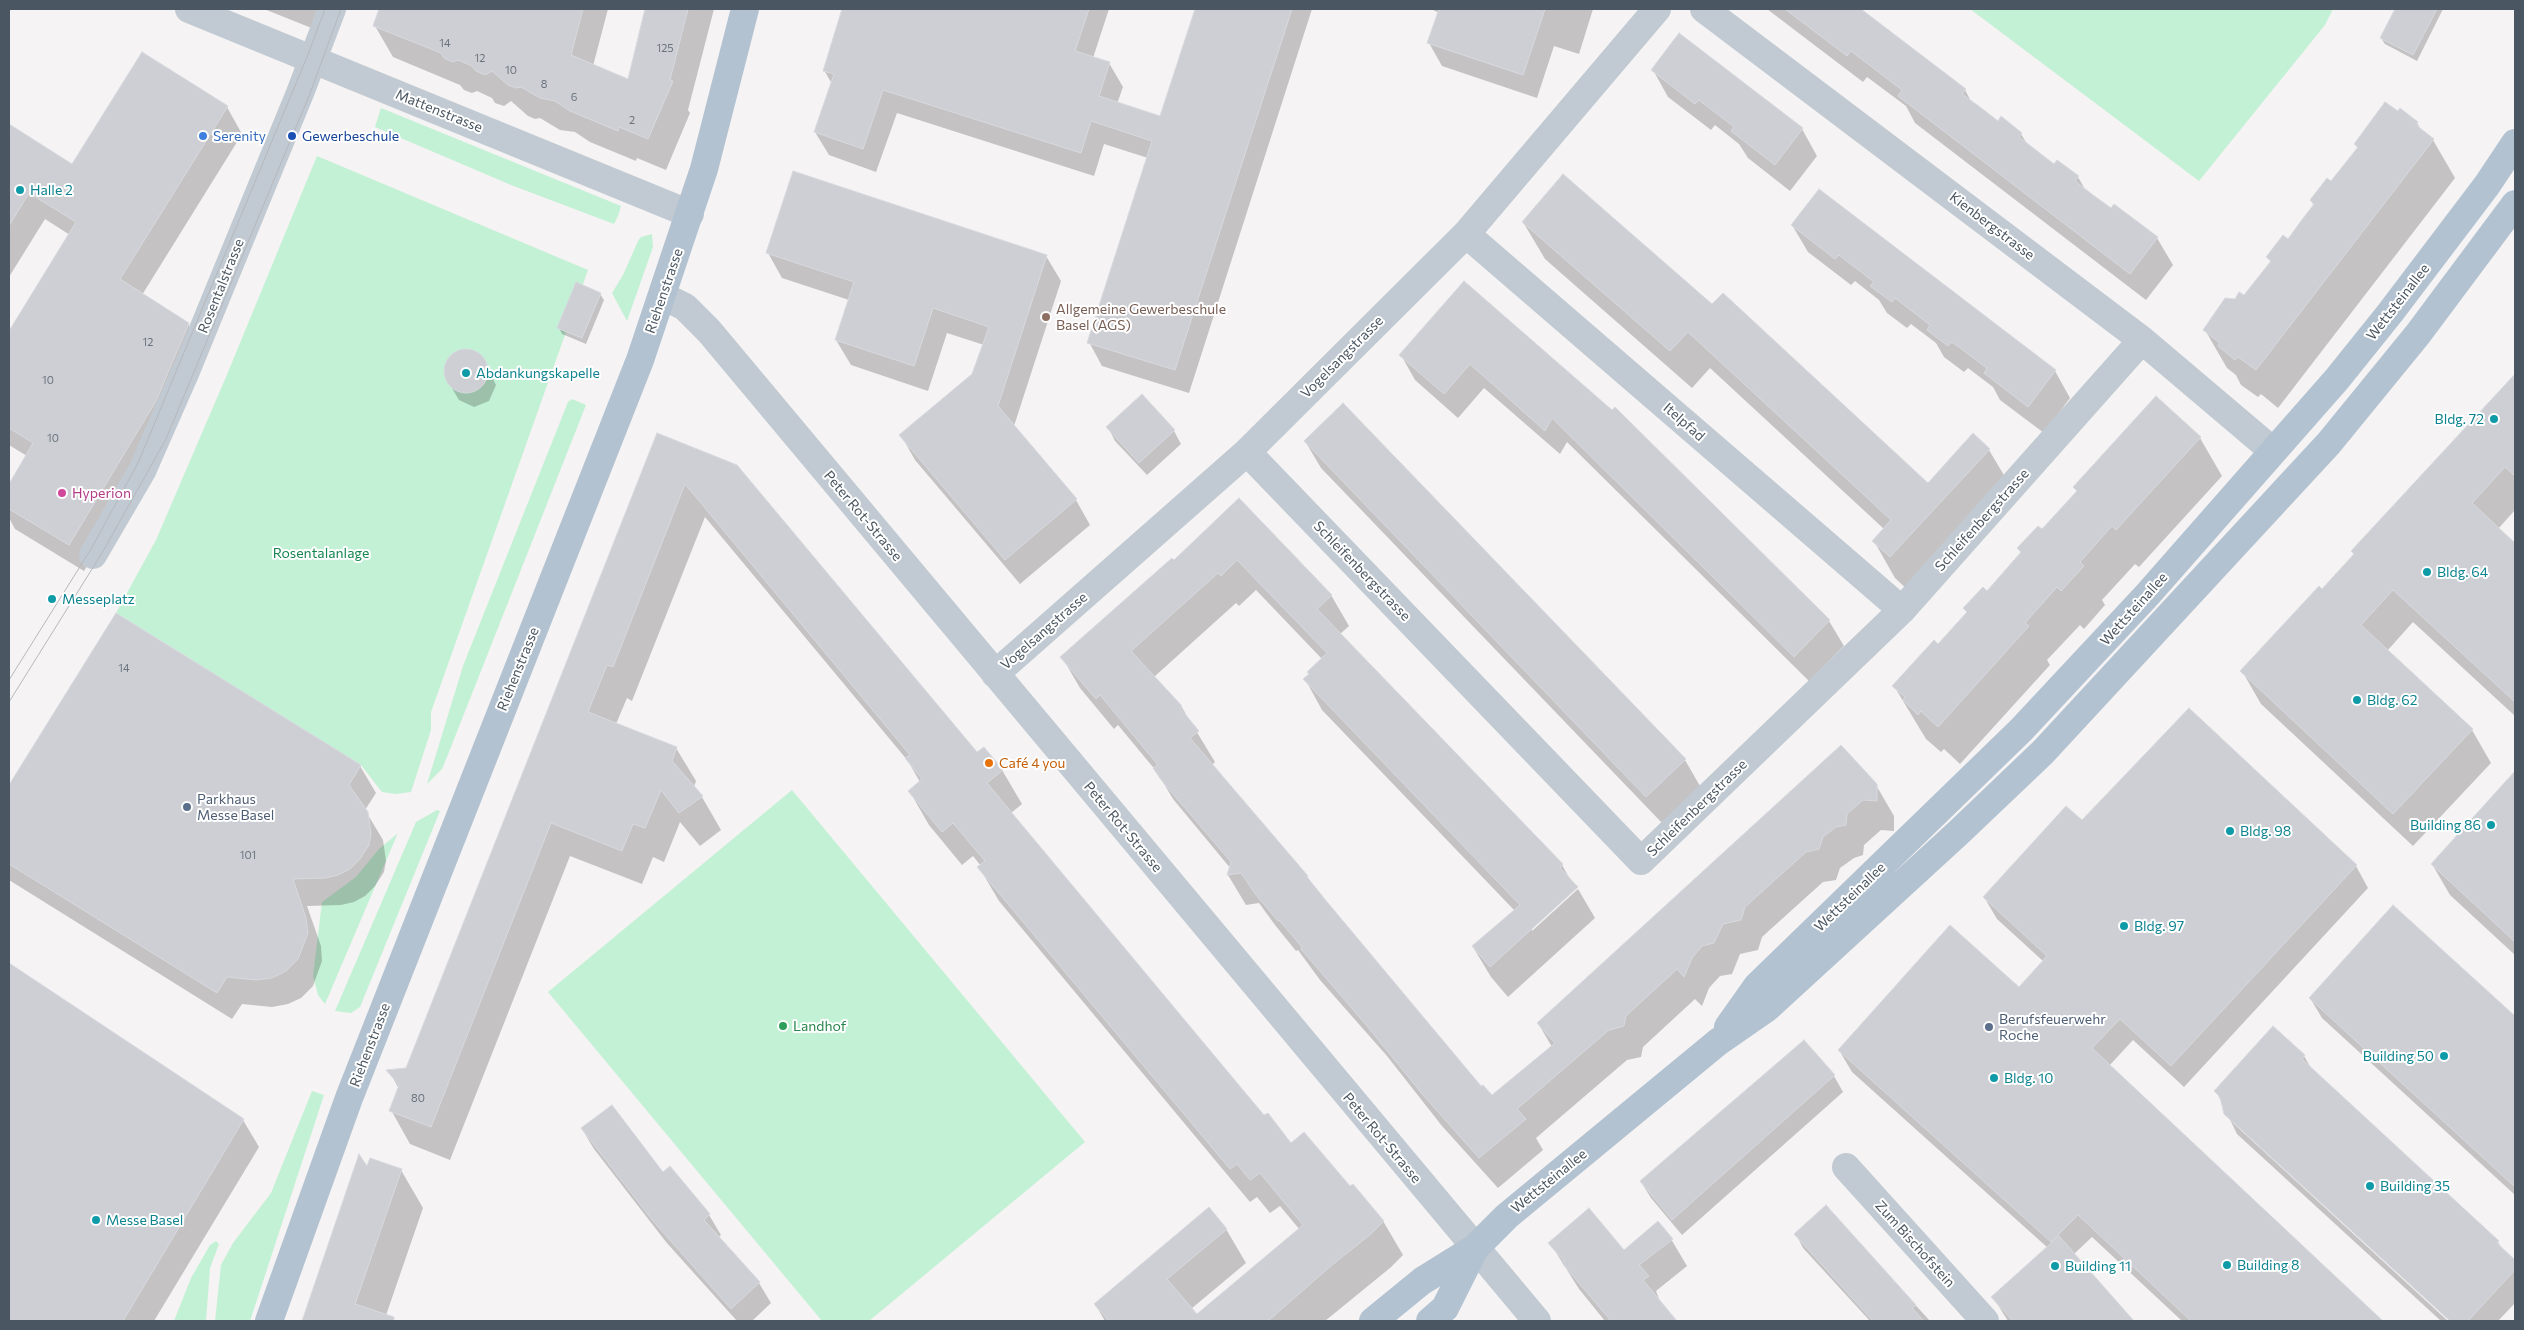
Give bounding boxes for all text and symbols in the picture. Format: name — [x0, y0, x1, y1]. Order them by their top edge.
house number: 14 — [439, 36, 451, 50]
house number: 125 — [656, 41, 674, 55]
house number: 12 — [475, 51, 485, 65]
house number: 10 — [505, 63, 517, 77]
house number: 8 — [541, 77, 547, 91]
street label: Mattenstrasse — [393, 86, 485, 136]
house number: 6 — [571, 90, 577, 104]
house number: 2 — [629, 113, 635, 127]
place label: Serenity — [213, 128, 266, 144]
place label: Gewerbeschule — [302, 128, 399, 144]
marker: Serenity — [197, 130, 209, 142]
marker: Gewerbeschule — [286, 130, 298, 142]
place label: Halle 2 — [30, 182, 73, 198]
marker: Halle 2 — [14, 184, 26, 196]
street label: Kienbergstrasse — [1946, 189, 2038, 263]
street label: Rosentalstrasse — [194, 236, 248, 336]
street label: Riehenstrasse — [642, 246, 686, 336]
street label: Wettsteinallee — [2363, 260, 2433, 344]
place label: Allgemeine Gewerbeschule Basel (AGS) — [1056, 301, 1226, 334]
marker: Allgemeine Gewerbeschule Basel (AGS) — [1040, 311, 1052, 323]
street label: Vogelsangstrasse — [1297, 312, 1387, 402]
house number: 12 — [143, 335, 153, 349]
place label: Abdankungskapelle — [476, 365, 600, 381]
marker: Abdankungskapelle — [460, 367, 472, 379]
house number: 10 — [42, 373, 54, 387]
street label: Itelpfad — [1660, 399, 1708, 445]
place label: Bldg. 72 — [2435, 411, 2484, 427]
marker: Bldg. 72 — [2488, 413, 2500, 425]
house number: 10 — [47, 431, 59, 445]
street label: Schleifenbergstrasse — [1932, 465, 2032, 575]
street label: Peter Rot-Strasse — [820, 467, 906, 565]
place label: Hyperion — [72, 485, 131, 501]
marker: Hyperion — [56, 487, 68, 499]
street label: Schleifenbergstrasse — [1310, 518, 1414, 624]
park label: Rosentalanlage — [273, 545, 369, 561]
place label: Bldg. 64 — [2437, 564, 2488, 580]
marker: Bldg. 64 — [2421, 566, 2433, 578]
street label: Wettsteinallee — [2097, 569, 2171, 649]
street label: Vogelsangstrasse — [997, 589, 1091, 673]
place label: Messeplatz — [62, 591, 135, 607]
marker: Messeplatz — [46, 593, 58, 605]
street label: Riehenstrasse — [494, 625, 542, 713]
house number: 14 — [118, 661, 130, 675]
place label: Bldg. 62 — [2367, 692, 2417, 708]
marker: Bldg. 62 — [2351, 694, 2363, 706]
place label: Café 4 you — [999, 755, 1065, 771]
street label: Schleifenbergstrasse — [1644, 756, 1750, 860]
marker: Café 4 you — [983, 757, 995, 769]
street label: Peter Rot-Strasse — [1080, 778, 1166, 876]
place label: Parkhaus Messe Basel — [197, 791, 274, 824]
marker: Parkhaus Messe Basel — [181, 801, 193, 813]
place label: Building 86 — [2410, 817, 2481, 833]
marker: Building 86 — [2485, 819, 2497, 831]
place label: Bldg. 98 — [2240, 823, 2291, 839]
marker: Bldg. 98 — [2224, 825, 2236, 837]
house number: 101 — [240, 848, 256, 862]
street label: Wettsteinallee — [1811, 859, 1889, 935]
place label: Bldg. 97 — [2134, 918, 2184, 934]
marker: Bldg. 97 — [2118, 920, 2130, 932]
street label: Riehenstrasse — [346, 1001, 394, 1089]
place label: Berufsfeuerwehr Roche — [1999, 1011, 2106, 1044]
place label: Landhof — [793, 1018, 846, 1034]
marker: Landhof — [777, 1020, 789, 1032]
marker: Berufsfeuerwehr Roche — [1983, 1021, 1995, 1033]
place label: Building 50 — [2363, 1048, 2434, 1064]
marker: Building 50 — [2438, 1050, 2450, 1062]
place label: Bldg. 10 — [2004, 1070, 2053, 1086]
marker: Bldg. 10 — [1988, 1072, 2000, 1084]
street label: Peter Rot-Strasse — [1339, 1089, 1425, 1187]
house number: 80 — [411, 1091, 425, 1105]
street label: Wettsteinallee — [1508, 1145, 1590, 1217]
place label: Building 35 — [2380, 1178, 2450, 1194]
marker: Building 35 — [2364, 1180, 2376, 1192]
street label: Zum Bischofstein — [1872, 1197, 1958, 1291]
place label: Messe Basel — [106, 1212, 183, 1228]
marker: Messe Basel — [90, 1214, 102, 1226]
place label: Building 8 — [2237, 1257, 2299, 1273]
place label: Building 11 — [2065, 1258, 2131, 1274]
marker: Building 8 — [2221, 1259, 2233, 1271]
marker: Building 11 — [2049, 1260, 2061, 1272]

